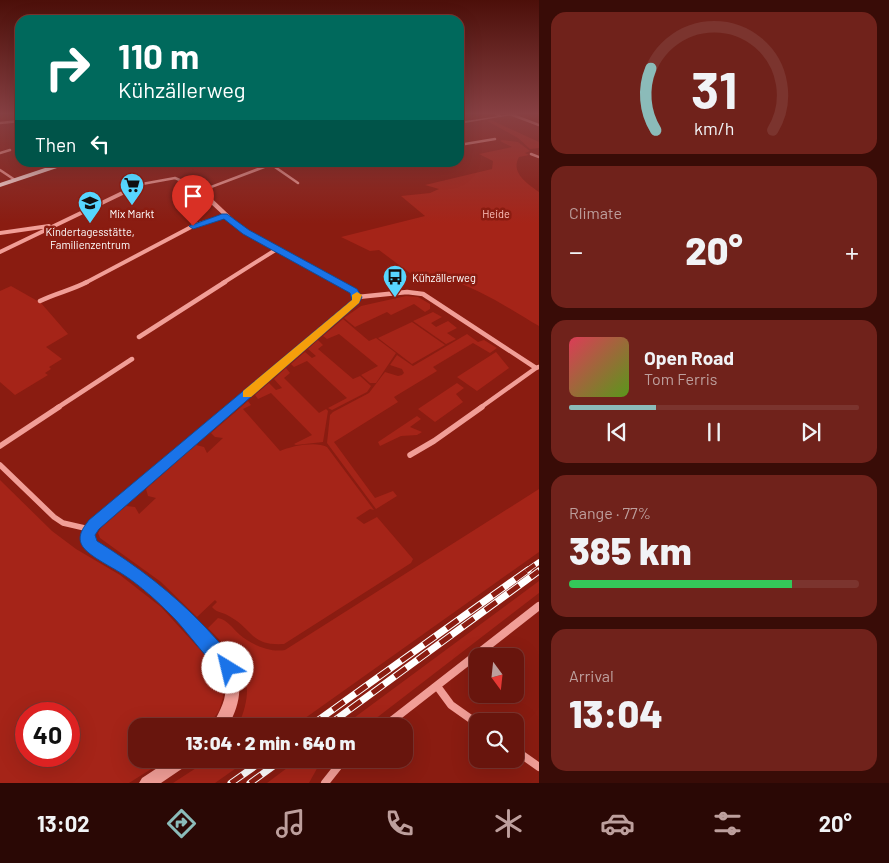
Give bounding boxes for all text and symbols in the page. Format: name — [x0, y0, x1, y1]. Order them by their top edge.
text: 110 m — [118, 34, 199, 76]
icon: right — [35, 35, 100, 100]
text: 31 — [691, 57, 737, 119]
text: Kühzällerweg — [118, 76, 246, 102]
text: km/h — [694, 117, 734, 139]
icon: left — [86, 130, 114, 158]
text: Then — [35, 133, 76, 156]
supermarket icon: Mix Markt — [119, 172, 145, 206]
pin — [172, 175, 214, 226]
icon: arrive — [179, 182, 207, 210]
school or university icon: Kindertagesstätte, Familienzentrum — [77, 190, 103, 224]
text: Climate — [569, 203, 622, 222]
place label: Mix Markt — [109, 207, 155, 220]
park label: Heide — [482, 207, 510, 220]
place label: Kindertagesstätte, Familienzentrum — [45, 225, 135, 251]
text: 20° — [685, 227, 743, 273]
text: − — [569, 234, 583, 268]
text: + — [845, 234, 859, 268]
bus stop icon: Kühzällerweg — [382, 264, 408, 298]
place label: Kühzällerweg — [412, 271, 476, 284]
text: Open Road — [644, 346, 734, 369]
text: Tom Ferris — [644, 369, 718, 388]
icon: previous — [603, 418, 631, 446]
icon: pause — [700, 418, 728, 446]
icon: next — [797, 418, 825, 446]
text: Range · 77% — [569, 503, 651, 522]
text: 385 km — [569, 527, 692, 573]
position arrow — [201, 641, 253, 693]
north arrow — [469, 648, 524, 702]
map controls — [469, 648, 524, 768]
text: Arrival — [569, 666, 614, 685]
text: 13:04 — [569, 690, 663, 736]
speed limit sign: 40 — [15, 702, 80, 767]
button: search — [469, 713, 524, 768]
text: 13:04 · 2 min · 640 m — [185, 731, 356, 754]
icon: directions — [164, 806, 199, 841]
icon: music — [273, 806, 308, 841]
icon: phone — [382, 806, 417, 841]
icon: climate — [491, 806, 526, 841]
icon: car — [600, 806, 635, 841]
icon: filters — [710, 806, 745, 841]
text: 13:02 — [37, 810, 90, 836]
text: 20° — [819, 810, 852, 836]

